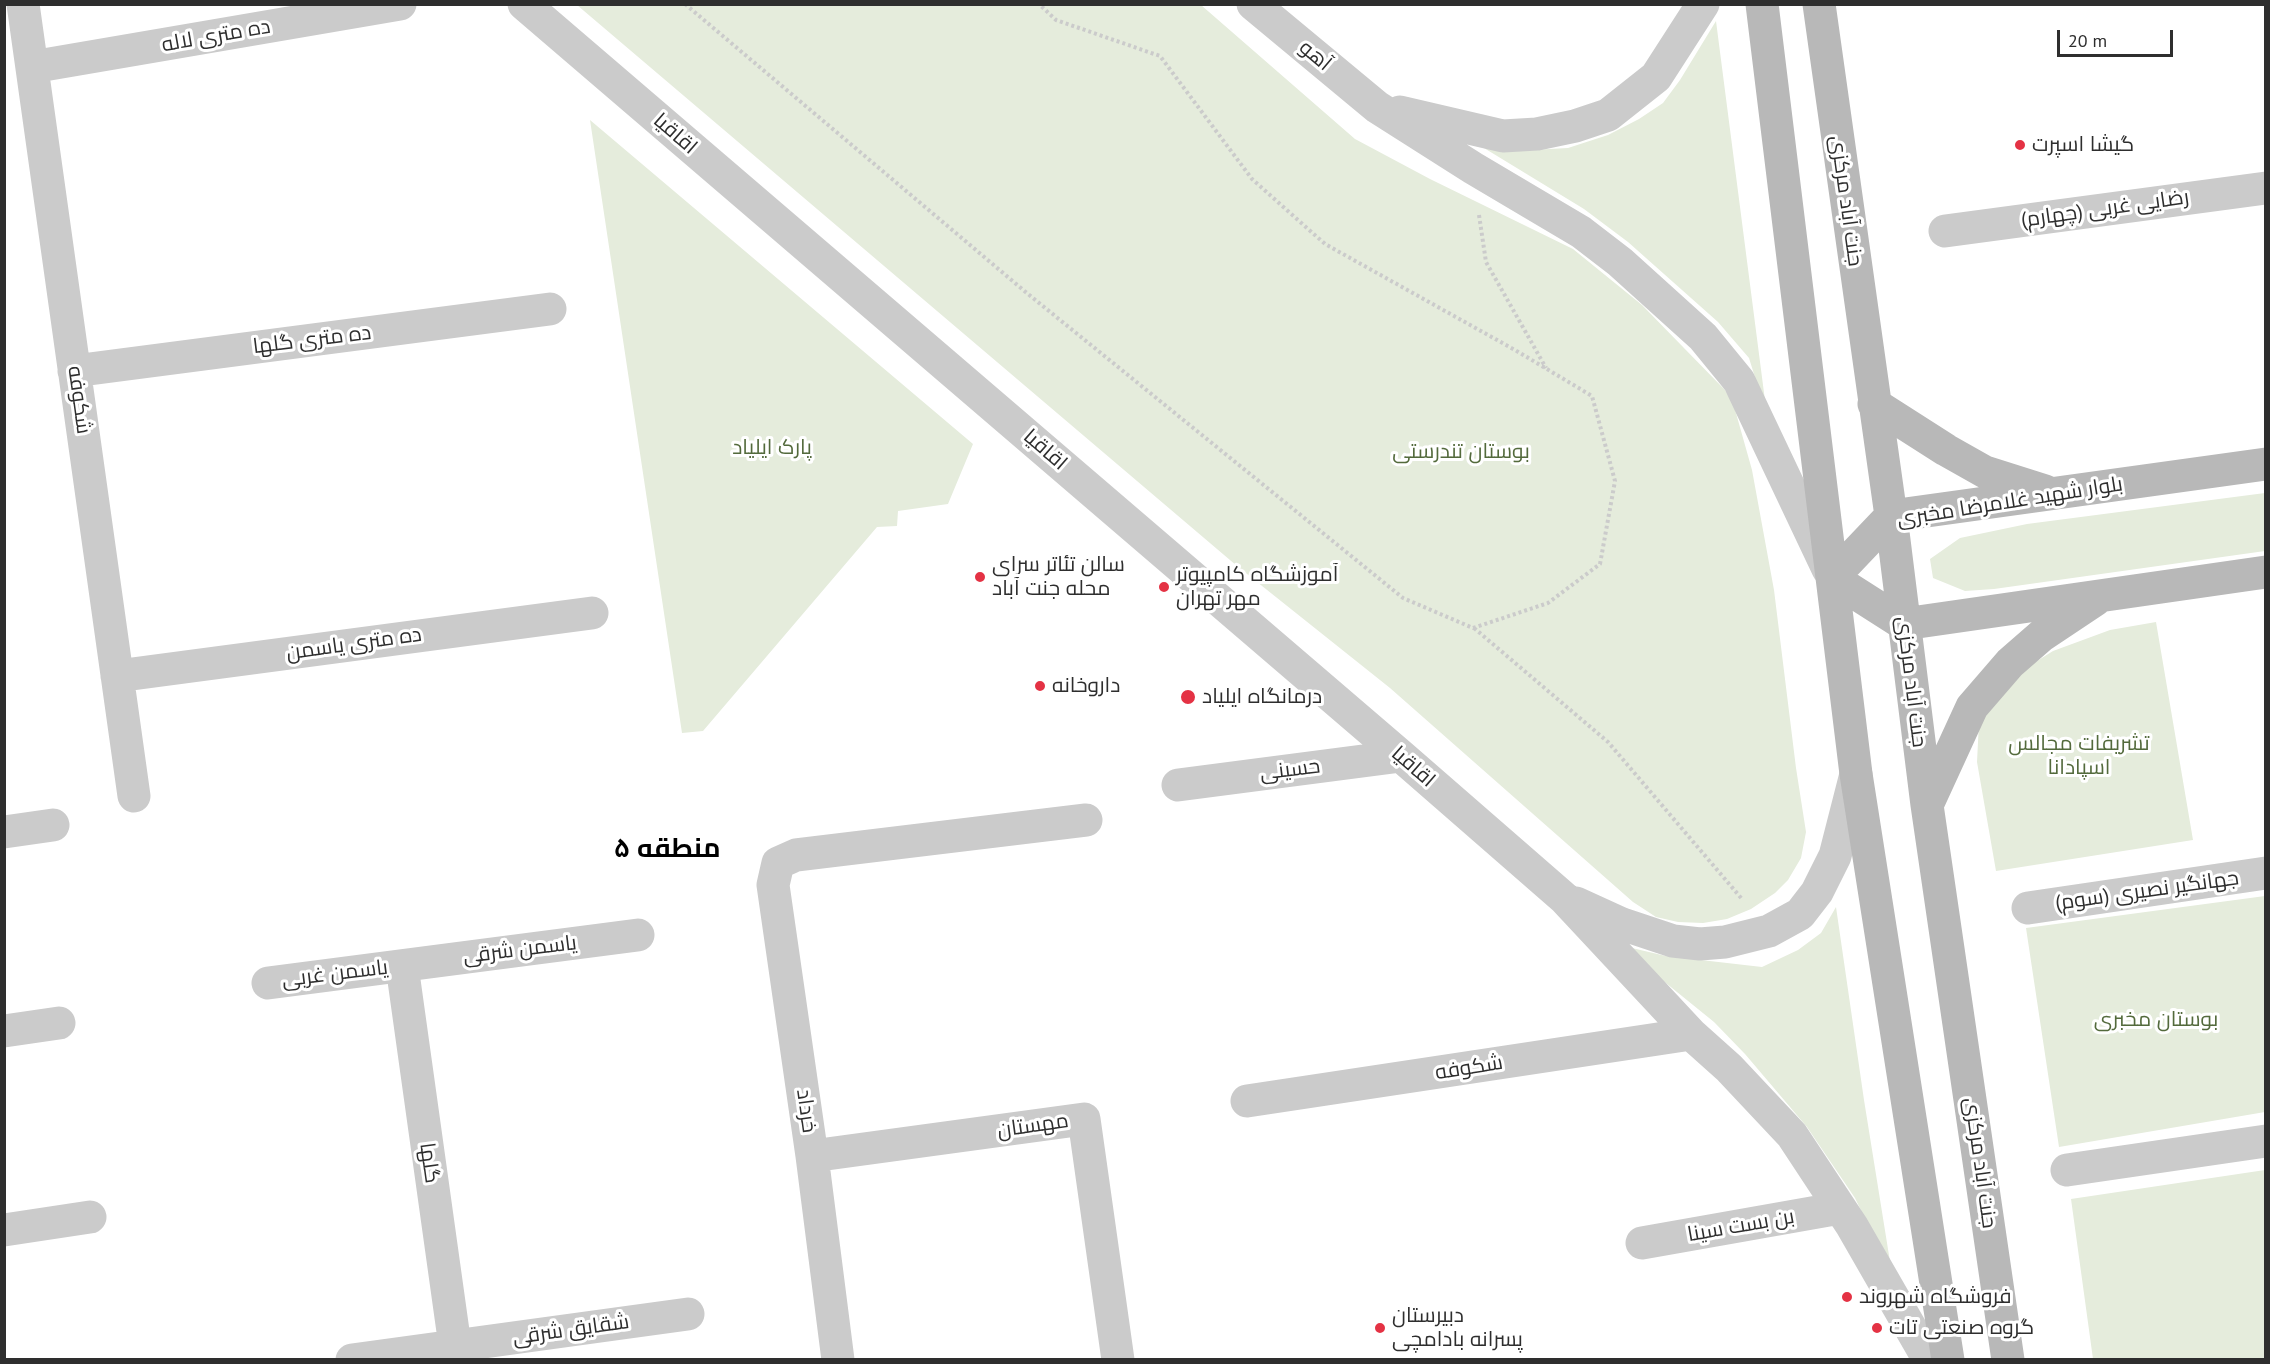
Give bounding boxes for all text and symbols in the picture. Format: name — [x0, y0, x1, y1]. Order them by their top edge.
street label: ده متری لاله — [160, 14, 272, 58]
scale bar — [2060, 18, 2176, 56]
text: 20 m — [2068, 29, 2107, 52]
street label: آهو — [1294, 35, 1336, 77]
street label: اقاقیا — [648, 108, 702, 160]
place label: گیشا اسپرت — [2032, 132, 2134, 158]
street label: جنت آباد مرکزی — [1824, 134, 1868, 268]
marker: گیشا اسپرت — [2013, 138, 2027, 152]
street label: رضایی غربی (چهارم) — [2019, 185, 2191, 233]
street label: ده متری گلها — [251, 320, 373, 360]
street label: شکوفه — [62, 364, 96, 436]
street label: اقاقیا — [1018, 424, 1072, 476]
park label: پارک ایلیاد — [732, 435, 812, 461]
park label: بوستان تندرستی — [1392, 439, 1530, 465]
street label: بلوار شهید غلامرضا مخبری — [1895, 472, 2125, 532]
place label: سالن تئاتر سرای محله جنت آباد — [992, 552, 1125, 602]
place label: آموزشگاه کامپیوتر مهر تهران — [1176, 562, 1338, 612]
marker: سالن تئاتر سرای محله جنت آباد — [973, 570, 987, 584]
marker: آموزشگاه کامپیوتر مهر تهران — [1157, 580, 1171, 594]
street label: جنت آباد مرکزی — [1890, 615, 1932, 749]
street label: ده متری یاسمن — [285, 622, 423, 666]
place label: داروخانه — [1052, 673, 1120, 699]
marker: داروخانه — [1033, 679, 1047, 693]
place label: درمانگاه ایلیاد — [1202, 684, 1322, 710]
marker: درمانگاه ایلیاد — [1179, 688, 1197, 706]
park label: تشریفات مجالس اسپادانا — [2008, 731, 2150, 781]
street label: اقاقیا — [1386, 741, 1440, 793]
street label: حسینی — [1258, 754, 1322, 786]
district label: منطقه ۵ — [613, 833, 721, 865]
street label: جهانگیر نصیری (سوم) — [2054, 866, 2240, 916]
street label: یاسمن شرقی — [462, 931, 578, 969]
street label: یاسمن غربی — [281, 955, 389, 993]
park label: بوستان مخبری — [2094, 1007, 2218, 1033]
street label: شکوفه — [1433, 1050, 1505, 1086]
street label: خرداد — [790, 1088, 822, 1134]
street label: جنت آباد مرکزی — [1958, 1096, 2002, 1230]
street label: مهستان — [996, 1109, 1070, 1143]
street label: گلها — [414, 1141, 444, 1185]
street label: بن بست سینا — [1686, 1204, 1796, 1248]
place label: فروشگاه شهروند — [1859, 1284, 2012, 1310]
marker: فروشگاه شهروند — [1840, 1290, 1854, 1304]
place label: دبیرستان پسرانه بادامچی — [1392, 1303, 1523, 1353]
street label: شقایق شرقی — [511, 1309, 631, 1351]
place label: گروه صنعتی تات — [1889, 1315, 2034, 1341]
marker: دبیرستان پسرانه بادامچی — [1373, 1321, 1387, 1335]
marker: گروه صنعتی تات — [1870, 1321, 1884, 1335]

